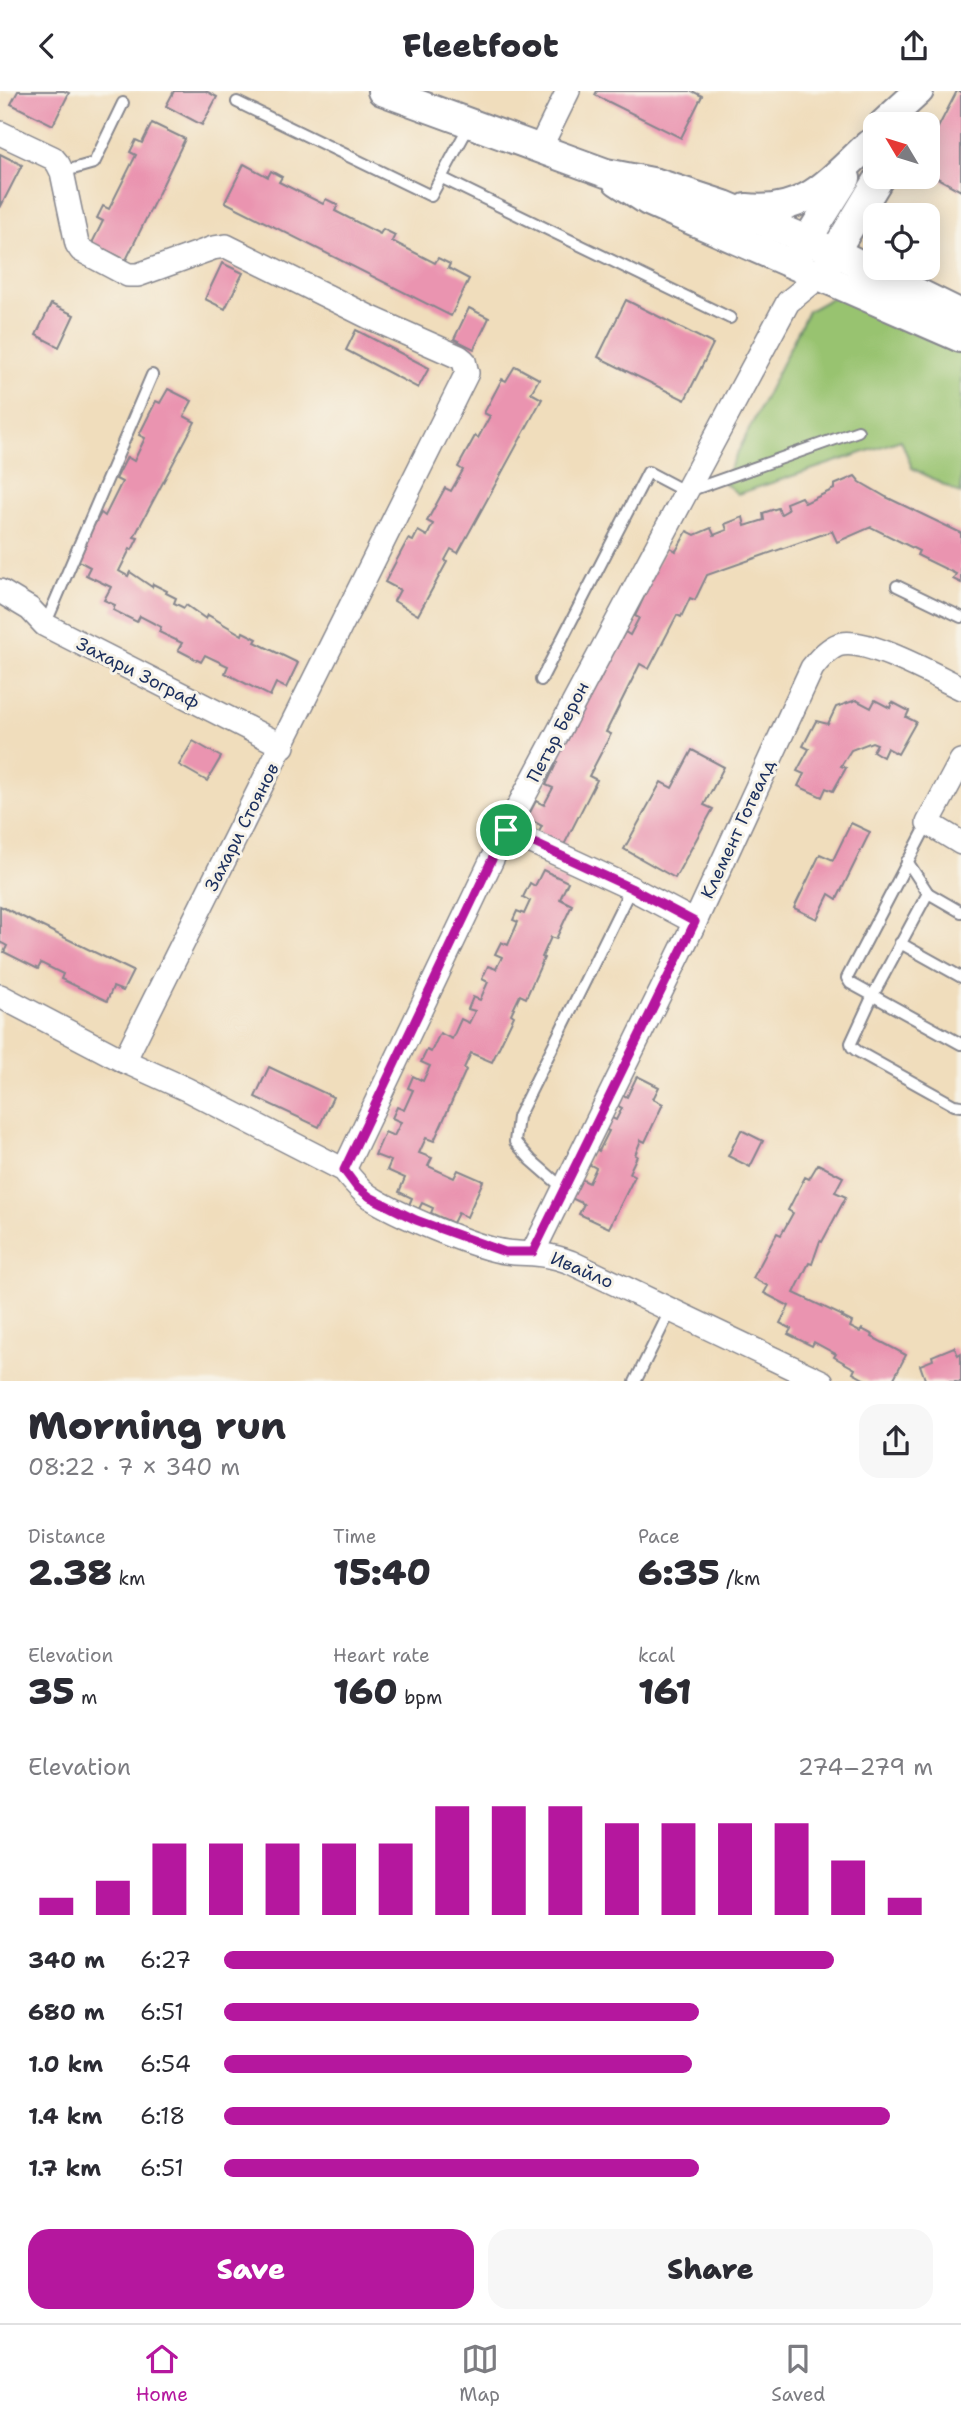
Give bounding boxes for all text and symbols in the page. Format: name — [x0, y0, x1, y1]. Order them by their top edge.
text: Fleetfoot — [402, 24, 559, 67]
icon: back — [28, 27, 66, 65]
icon: share — [895, 27, 933, 65]
north arrow — [863, 112, 940, 189]
map controls — [863, 112, 940, 280]
button: locate — [863, 203, 940, 280]
street label: Захари Зограф — [72, 632, 204, 714]
street label: Петър Берон — [521, 677, 595, 787]
street label: Клемент Готвалд — [695, 755, 781, 902]
street label: Захари Стоянов — [199, 759, 285, 895]
pin — [476, 800, 536, 860]
icon: arrive — [487, 811, 525, 849]
street label: Ивайло — [547, 1246, 617, 1294]
text: Morning run — [28, 1400, 286, 1451]
button: share — [859, 1404, 933, 1478]
text: 08:22 · 7 × 340 m — [28, 1452, 240, 1482]
text: Distance — [28, 1524, 106, 1549]
text: Time — [333, 1524, 377, 1549]
text: Pace — [638, 1524, 680, 1549]
text: 2.38 — [28, 1549, 112, 1596]
text: 15:40 — [333, 1549, 431, 1596]
text: 6:35 — [638, 1549, 720, 1596]
text: km — [112, 1566, 145, 1591]
text: /km — [720, 1566, 760, 1591]
text: Elevation — [28, 1643, 113, 1668]
text: Heart rate — [333, 1643, 430, 1668]
text: kcal — [638, 1643, 675, 1668]
text: 35 — [28, 1668, 75, 1715]
text: 160 — [333, 1668, 398, 1715]
text: 161 — [638, 1668, 692, 1715]
text: m — [75, 1685, 97, 1710]
text: bpm — [398, 1685, 442, 1710]
text: Elevation — [28, 1752, 131, 1782]
text: 274–279 m — [798, 1752, 933, 1782]
text: 340 m — [28, 1945, 105, 1975]
text: 6:27 — [140, 1945, 191, 1975]
text: 680 m — [28, 1997, 105, 2027]
text: 6:51 — [140, 1997, 184, 2027]
text: 1.0 km — [28, 2049, 103, 2079]
text: 6:54 — [140, 2049, 191, 2079]
text: 1.4 km — [28, 2101, 102, 2131]
text: 6:18 — [140, 2101, 185, 2131]
text: 1.7 km — [28, 2153, 101, 2183]
text: 6:51 — [140, 2153, 184, 2183]
button: Save — [28, 2229, 474, 2309]
button: Share — [488, 2229, 933, 2309]
tab: Home — [136, 2340, 188, 2407]
tab: Map — [459, 2340, 500, 2407]
tab: Saved — [771, 2340, 825, 2407]

